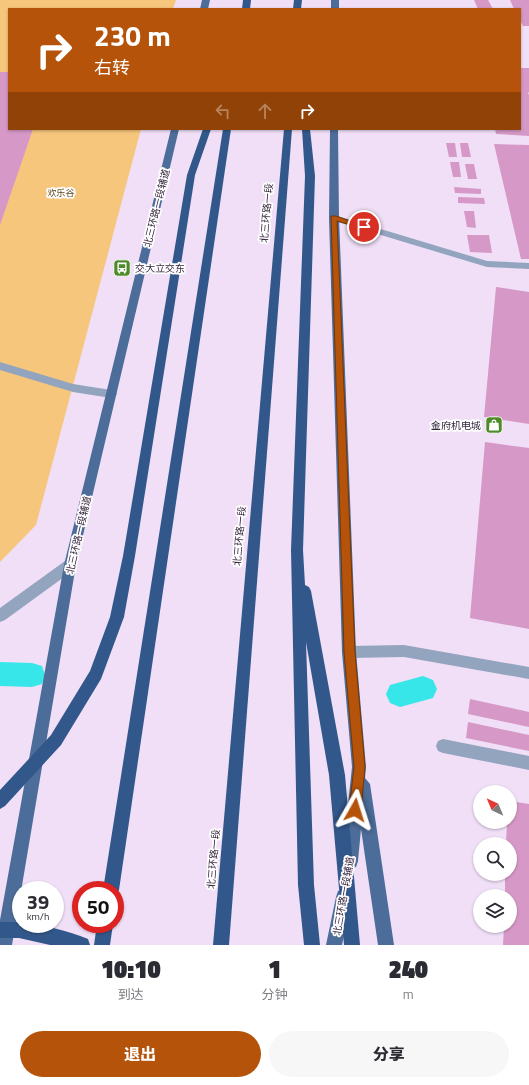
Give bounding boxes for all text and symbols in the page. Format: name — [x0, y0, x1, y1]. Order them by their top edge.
text: 230 m — [94, 14, 171, 57]
icon: right — [28, 24, 80, 76]
text: 右转 — [94, 54, 130, 81]
icon: left — [212, 100, 234, 122]
icon: ahead — [254, 100, 276, 122]
icon: right — [296, 100, 318, 122]
street label: 北三环路一段辅道 — [140, 167, 173, 249]
street label: 北三环路一段 — [256, 183, 277, 244]
park label: 欢乐谷 — [47, 186, 75, 199]
pin — [347, 210, 381, 244]
icon: arrive — [353, 216, 375, 238]
bus stop icon: 交大立交东 — [112, 258, 132, 278]
place label: 交大立交东 — [135, 261, 185, 276]
shop icon: 金府机电城 — [484, 415, 504, 435]
place label: 金府机电城 — [431, 418, 481, 433]
street label: 北三环路一段辅道 — [62, 494, 95, 576]
street label: 北三环路一段 — [229, 506, 250, 567]
north arrow — [473, 785, 517, 829]
map controls — [473, 785, 517, 933]
position arrow — [334, 789, 376, 831]
street label: 北三环路一段 — [203, 829, 224, 890]
button: search — [473, 837, 517, 881]
street label: 北三环路一段辅道 — [329, 855, 358, 937]
speed limit sign: 50 — [72, 881, 124, 933]
text: 39 — [27, 886, 49, 917]
button: layers — [473, 889, 517, 933]
text: km/h — [27, 909, 49, 924]
text: 10:10 — [101, 951, 161, 987]
text: 1 — [268, 951, 281, 987]
text: 240 — [388, 951, 428, 987]
text: 到达 — [118, 984, 144, 1004]
text: 分钟 — [262, 984, 288, 1004]
text: m — [403, 984, 414, 1004]
button: 退出 — [20, 1031, 261, 1077]
button: 分享 — [269, 1031, 509, 1077]

